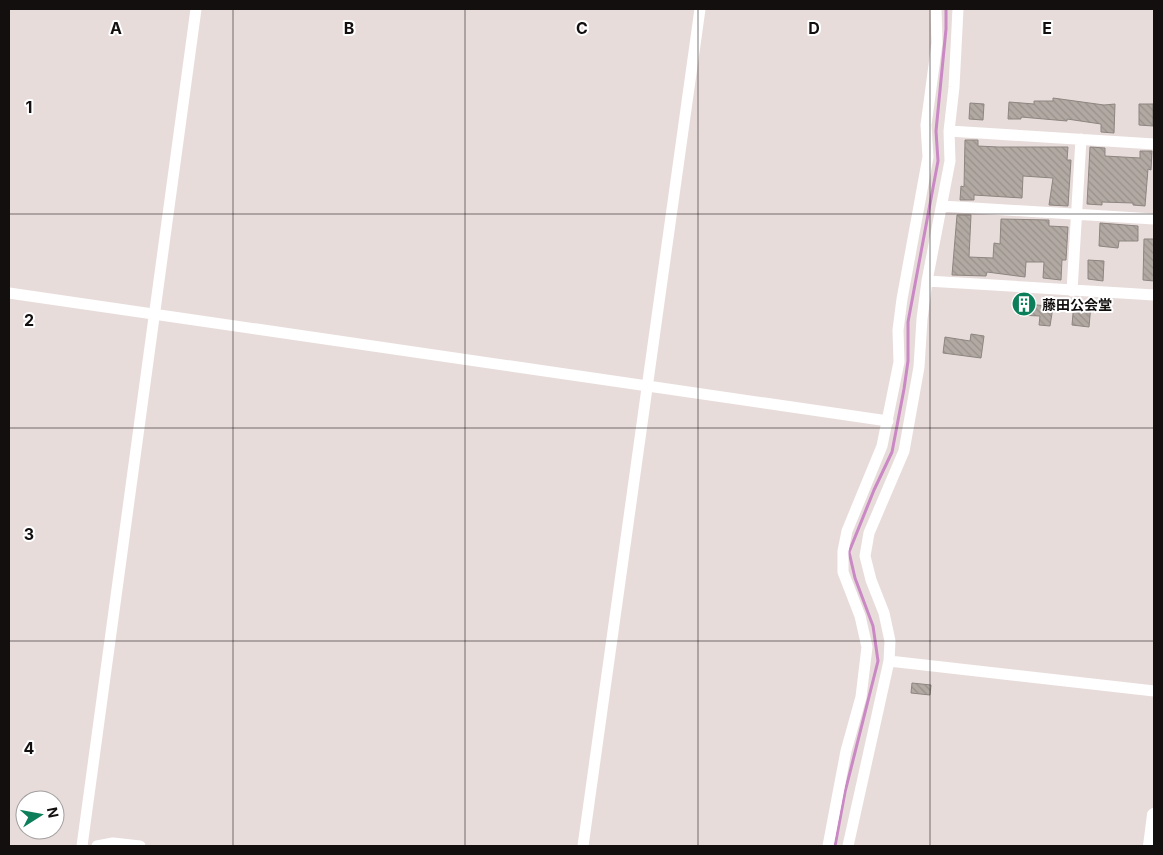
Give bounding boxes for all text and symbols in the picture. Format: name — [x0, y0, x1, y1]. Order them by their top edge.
text: A — [110, 18, 122, 38]
text: B — [344, 18, 354, 38]
text: C — [576, 18, 588, 38]
text: D — [808, 18, 820, 38]
text: E — [1042, 18, 1052, 38]
text: 1 — [26, 97, 32, 117]
building icon: 藤田公会堂 — [1011, 291, 1037, 317]
place label: 藤田公会堂 — [1042, 296, 1112, 313]
text: 2 — [24, 310, 34, 330]
text: 3 — [24, 524, 34, 544]
text: 4 — [24, 738, 35, 758]
north arrow — [15, 790, 65, 840]
text: N — [44, 806, 63, 819]

